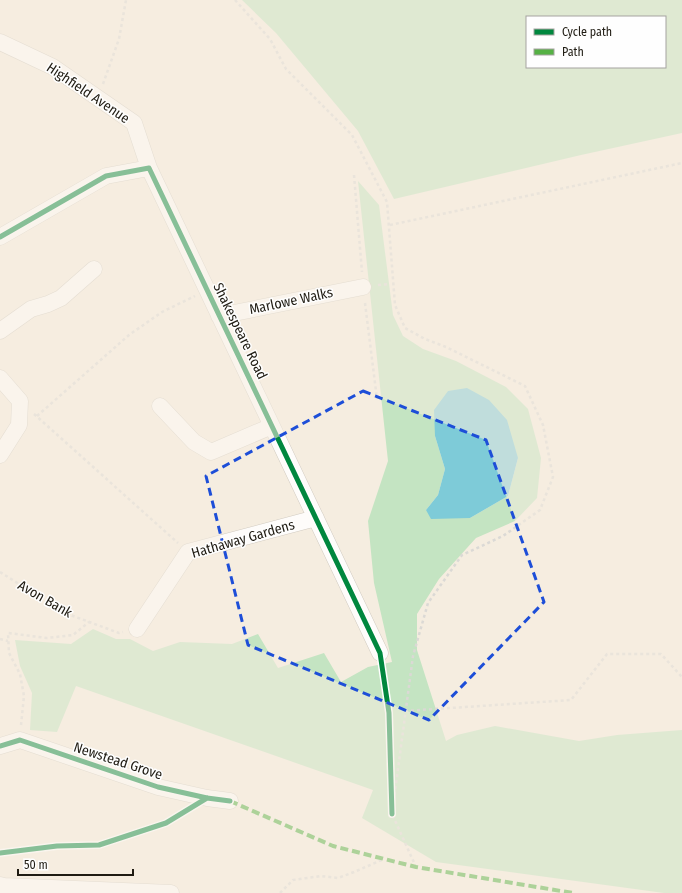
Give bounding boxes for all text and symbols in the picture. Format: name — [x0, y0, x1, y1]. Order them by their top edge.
legend — [526, 16, 666, 68]
text: Cycle path — [562, 25, 612, 39]
text: Path — [562, 45, 584, 59]
street label: Highfield Avenue — [43, 59, 133, 127]
street label: Shakespeare Road — [209, 280, 271, 382]
street label: Marlowe Walks — [248, 284, 334, 318]
street label: Hathaway Gardens — [190, 516, 297, 562]
street label: Avon Bank — [15, 577, 76, 622]
street label: Newstead Grove — [71, 739, 165, 783]
scale bar — [18, 851, 133, 877]
text: 50 m — [24, 858, 48, 872]

